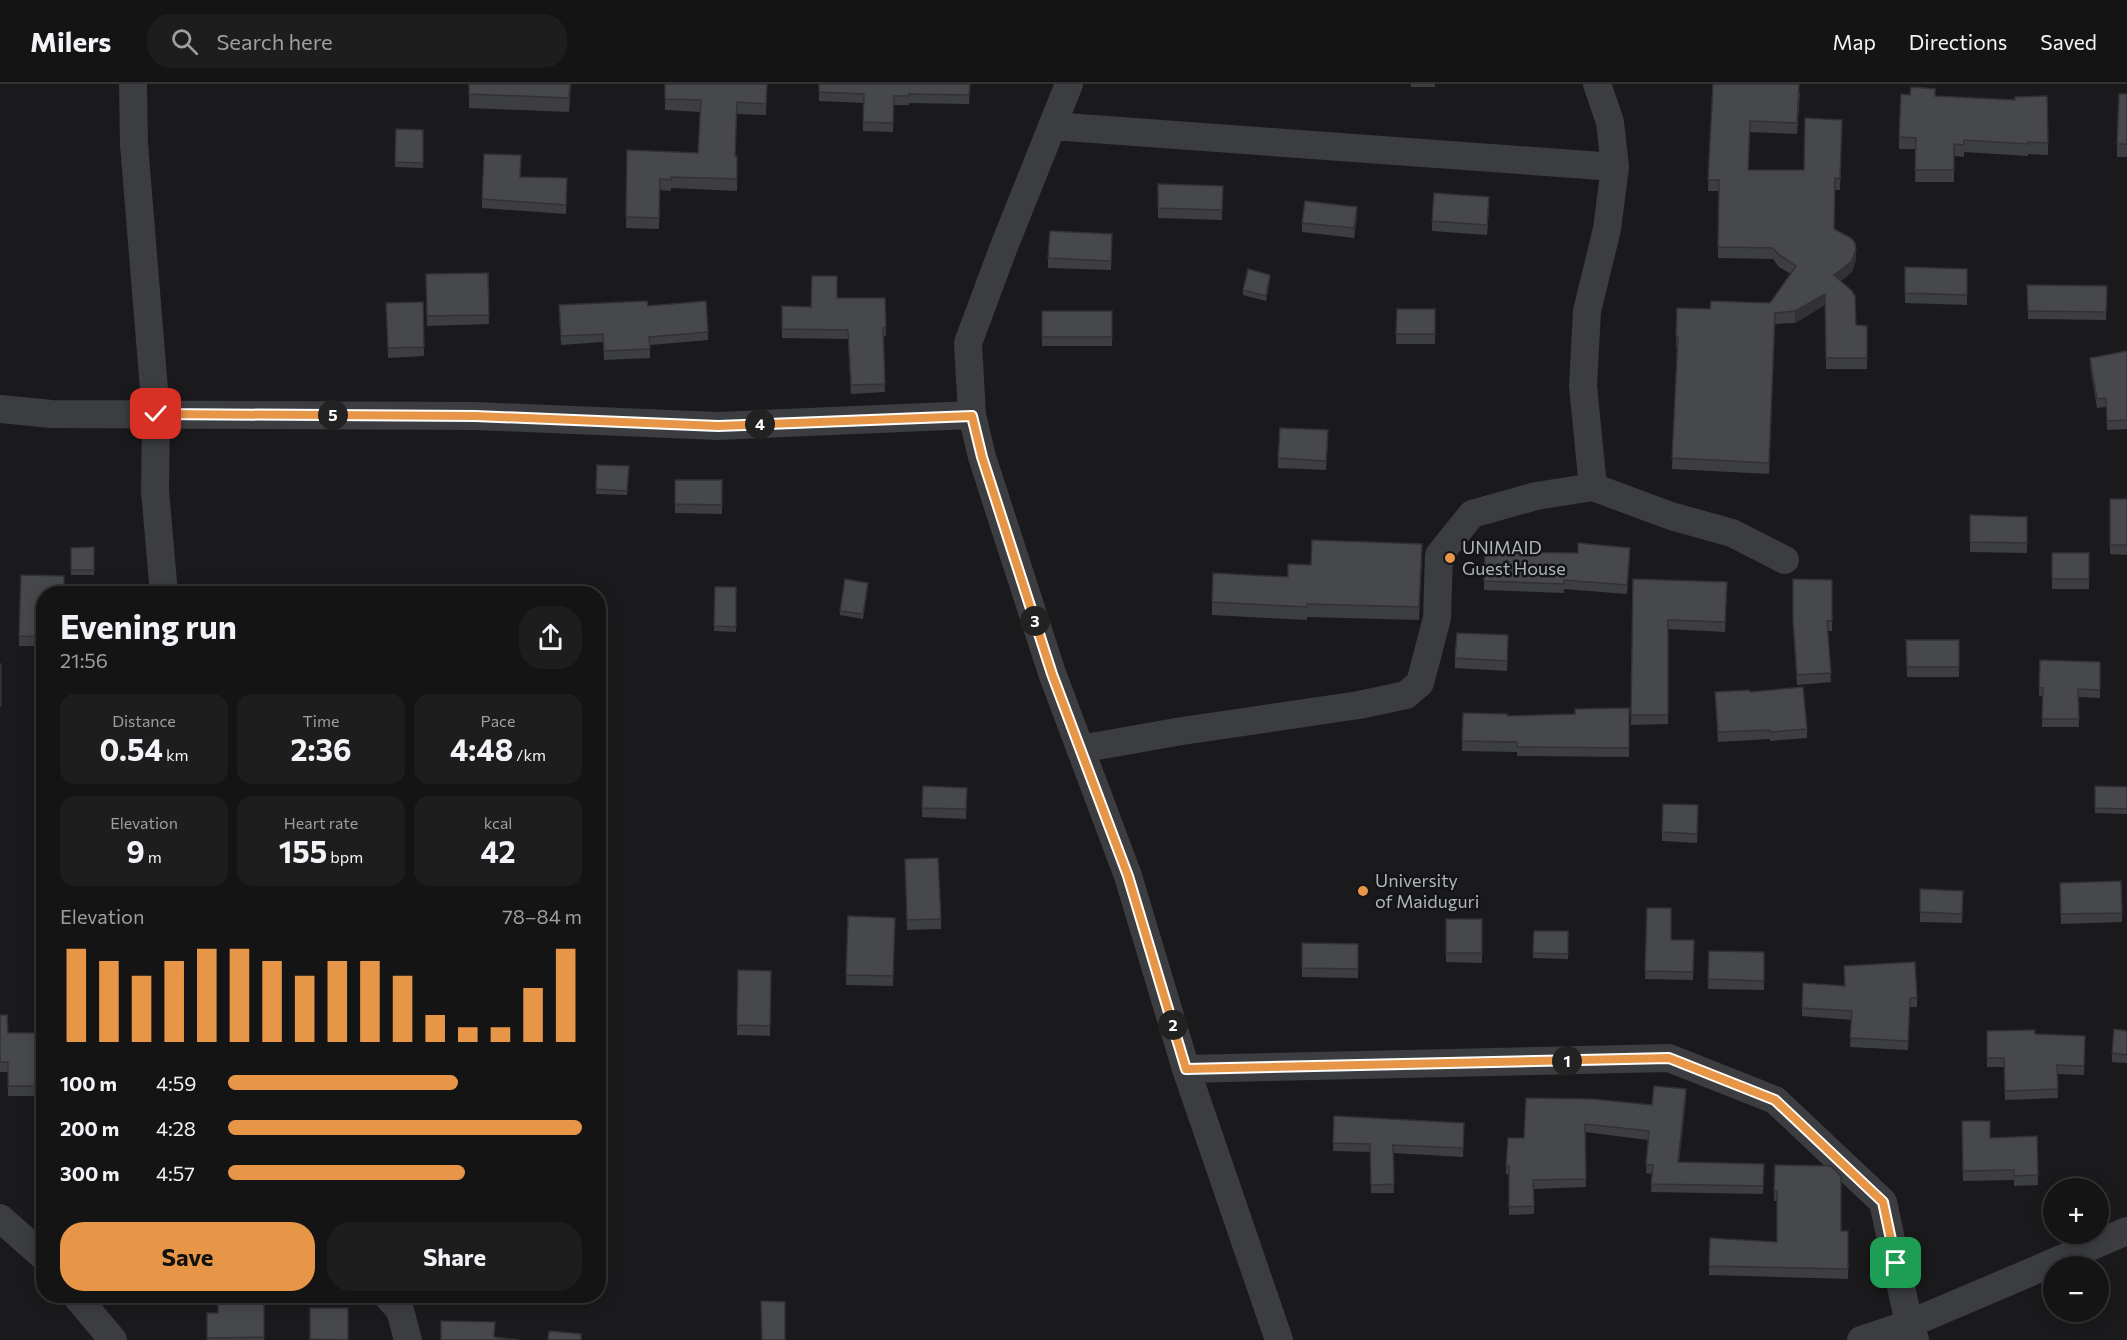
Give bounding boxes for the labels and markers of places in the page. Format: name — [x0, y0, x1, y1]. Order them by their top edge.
pin — [130, 388, 181, 439]
pin: 5 — [318, 400, 348, 430]
pin: 4 — [745, 409, 775, 439]
place label: UNIMAID Guest House — [1462, 536, 1566, 579]
marker: UNIMAID Guest House — [1443, 551, 1457, 565]
pin: 3 — [1020, 606, 1050, 636]
place label: University of Maiduguri — [1375, 869, 1479, 912]
marker: University of Maiduguri — [1356, 884, 1370, 898]
pin: 2 — [1158, 1010, 1188, 1040]
pin: 1 — [1552, 1046, 1582, 1076]
pin — [1870, 1237, 1921, 1288]

